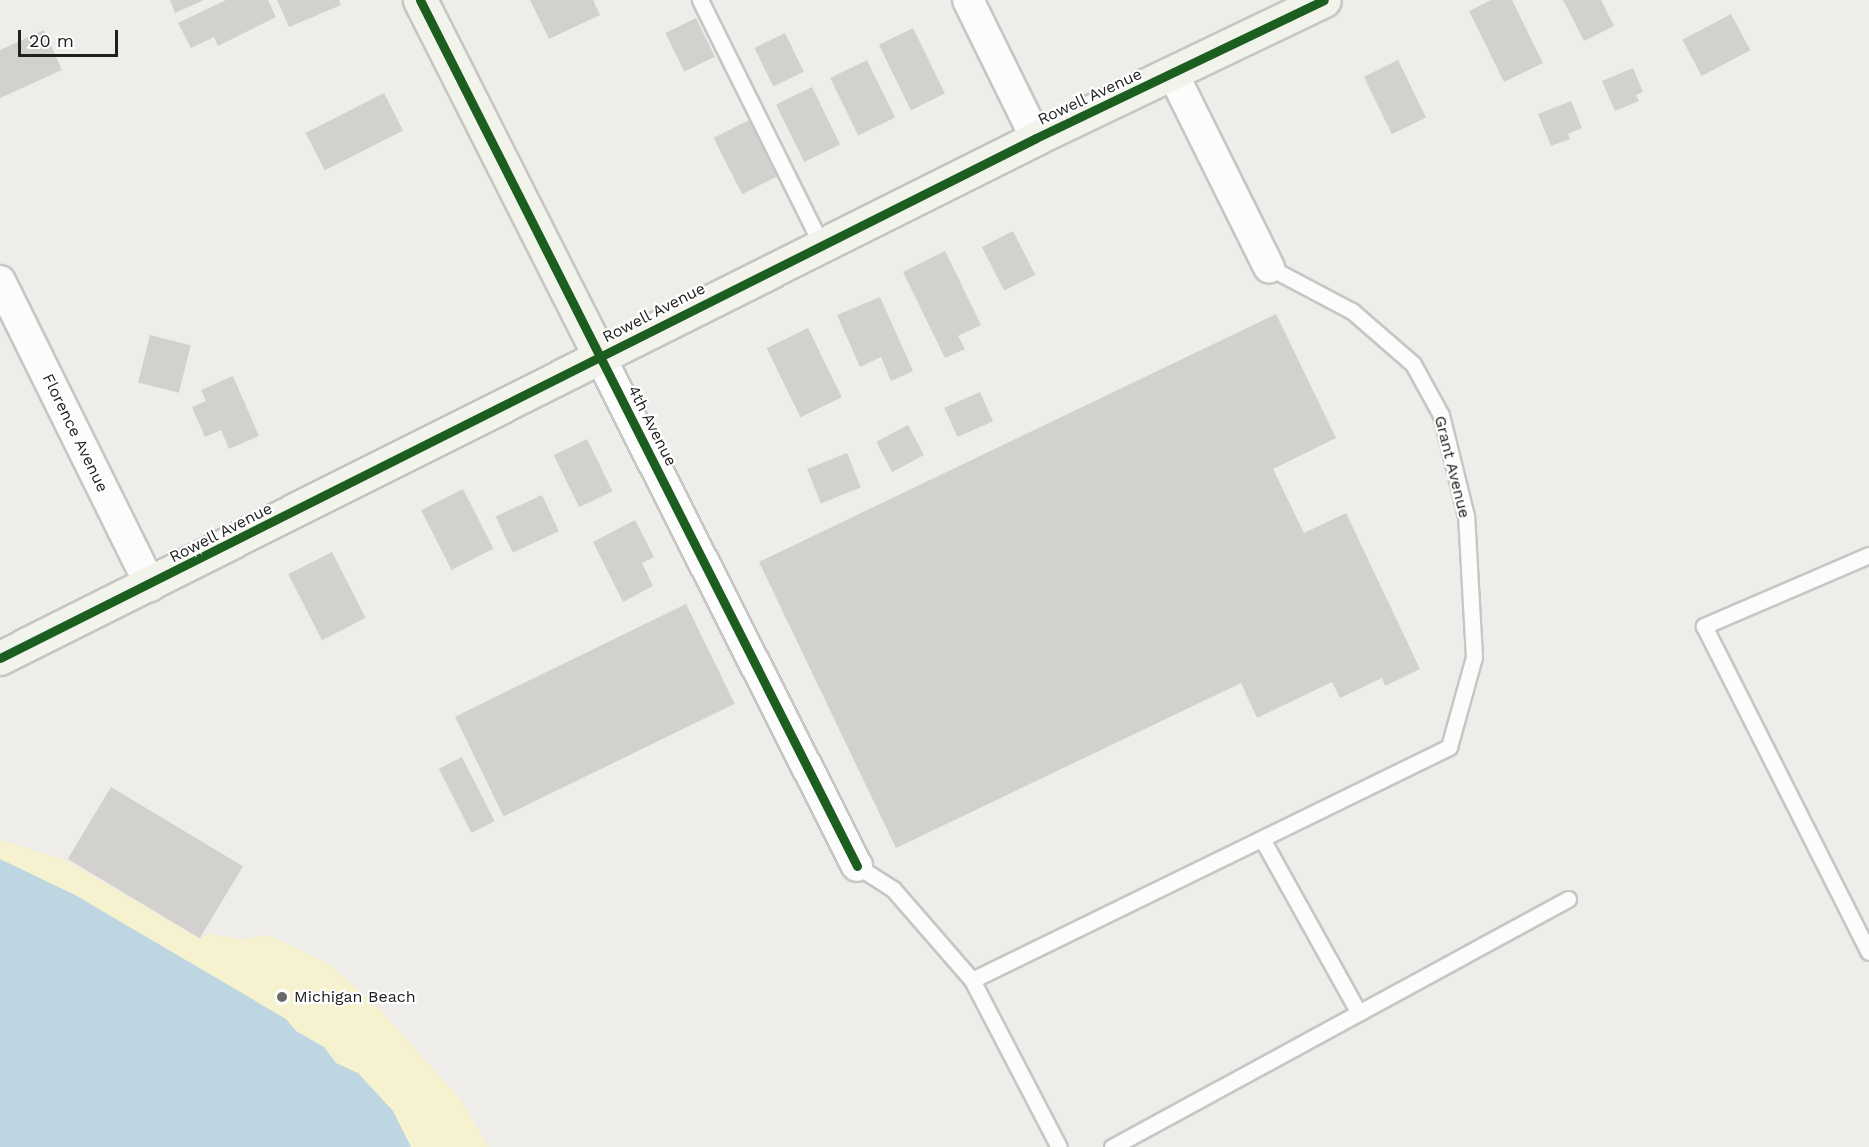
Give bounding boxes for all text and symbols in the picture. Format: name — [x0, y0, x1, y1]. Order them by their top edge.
scale bar — [21, 18, 122, 56]
text: 20 m — [29, 30, 74, 51]
street label: Rowell Avenue — [1034, 64, 1146, 130]
street label: Rowell Avenue — [599, 279, 709, 347]
street label: Florence Avenue — [38, 370, 112, 496]
street label: 4th Avenue — [623, 382, 681, 470]
street label: Grant Avenue — [1430, 414, 1474, 520]
street label: Rowell Avenue — [166, 499, 276, 567]
place label: Michigan Beach — [294, 987, 416, 1007]
marker: Michigan Beach — [275, 990, 289, 1004]

